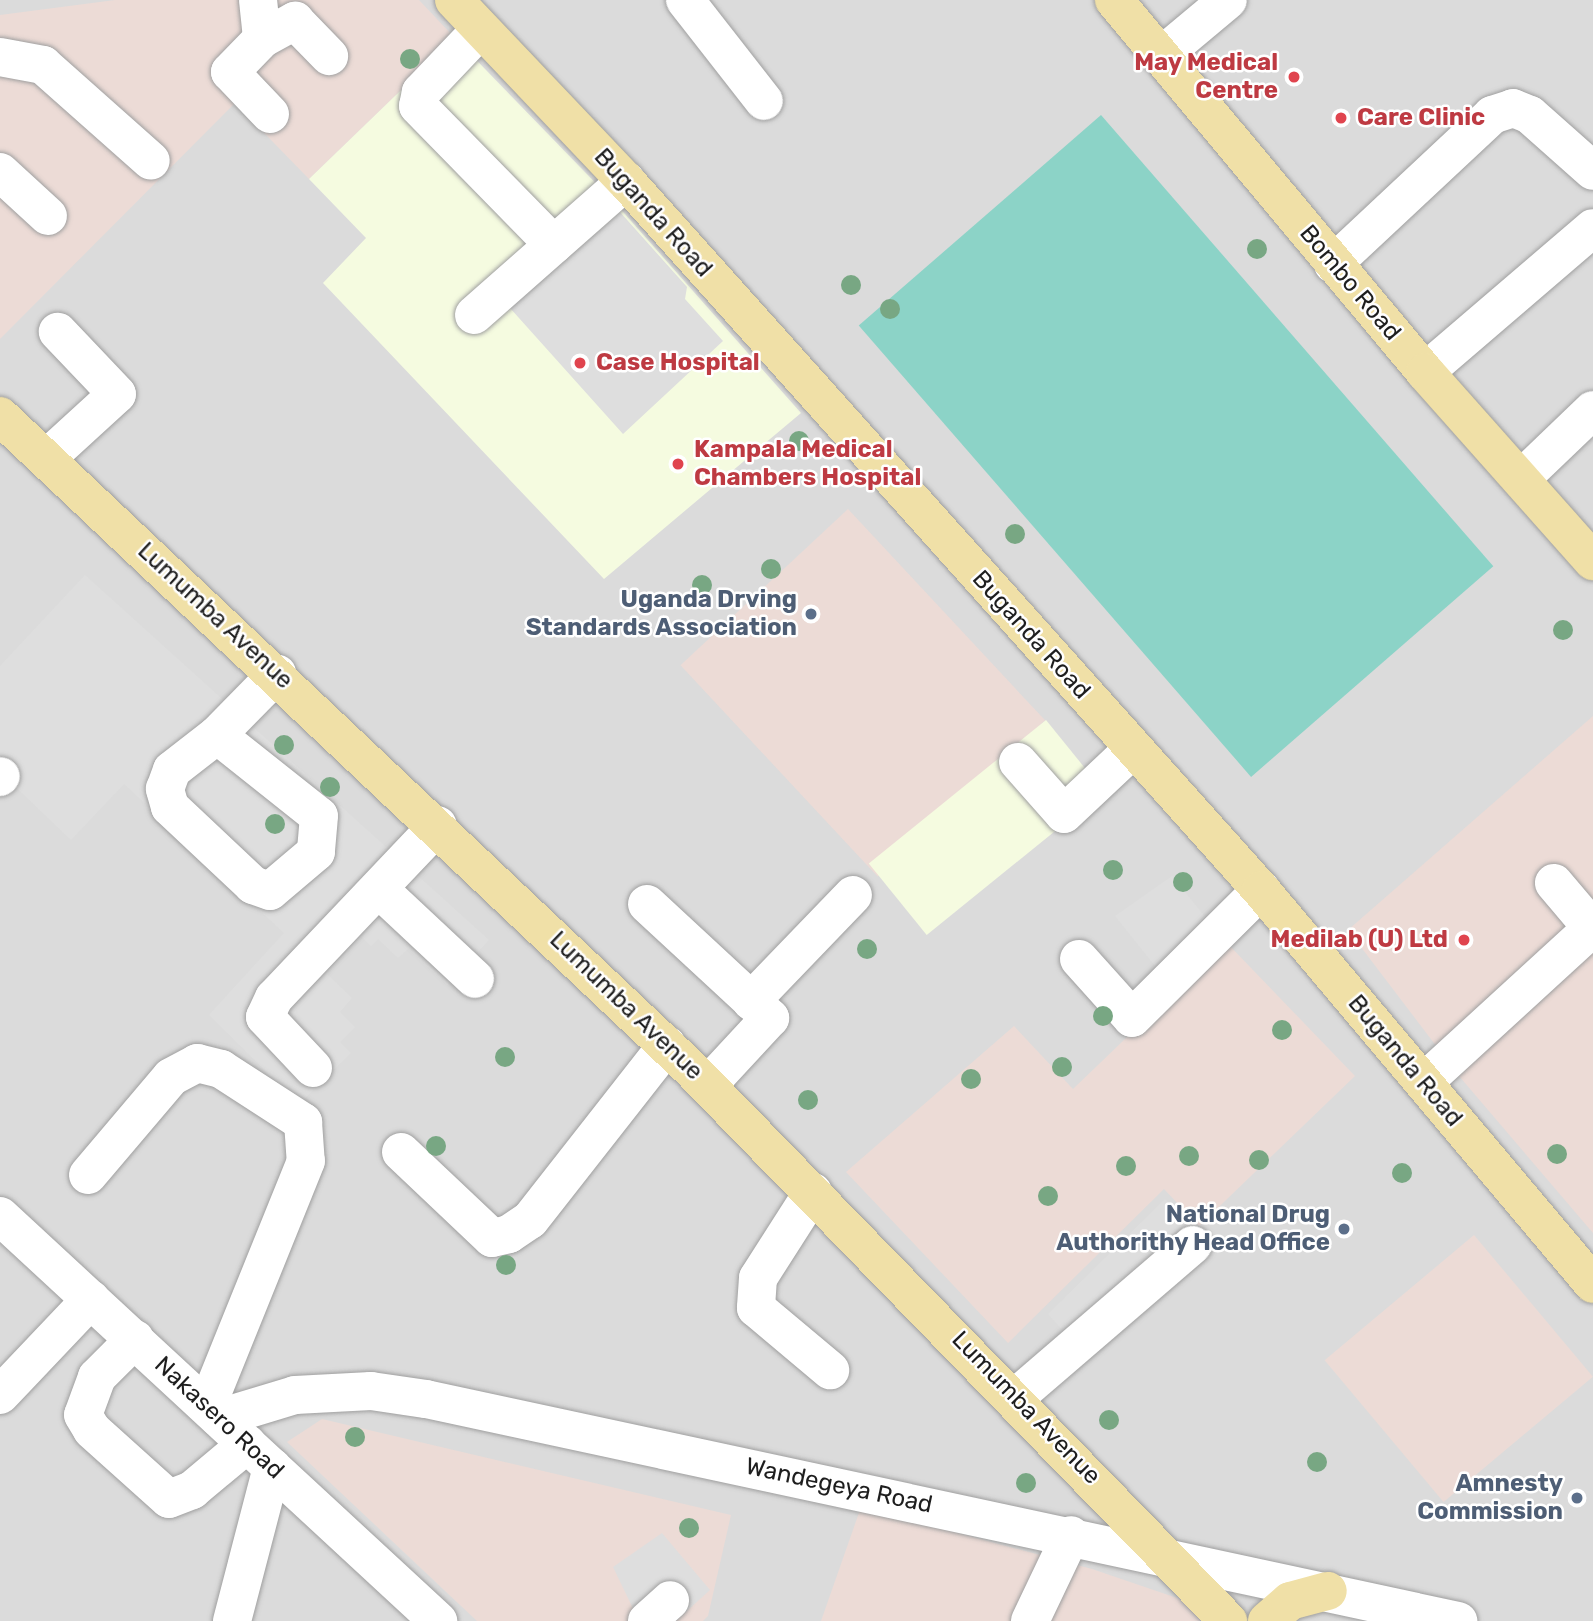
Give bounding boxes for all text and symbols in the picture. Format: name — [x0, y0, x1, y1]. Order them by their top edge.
place label: May Medical Centre — [1134, 49, 1278, 105]
marker: May Medical Centre — [1284, 67, 1304, 87]
place label: Care Clinic — [1357, 104, 1485, 132]
marker: Care Clinic — [1331, 108, 1351, 128]
street label: Buganda Road — [588, 143, 718, 283]
street label: Bombo Road — [1293, 219, 1407, 347]
place label: Case Hospital — [596, 349, 760, 377]
marker: Case Hospital — [570, 353, 590, 373]
place label: Kampala Medical Chambers Hospital — [694, 436, 921, 492]
marker: Kampala Medical Chambers Hospital — [668, 454, 688, 474]
street label: Lumumba Avenue — [131, 537, 299, 695]
street label: Buganda Road — [966, 565, 1096, 705]
place label: Uganda Drving Standards Association — [525, 586, 797, 642]
marker: Uganda Drving Standards Association — [803, 606, 819, 622]
street label: Lumumba Avenue — [543, 925, 709, 1087]
place label: Medilab (U) Ltd — [1271, 926, 1448, 954]
marker: Medilab (U) Ltd — [1454, 930, 1474, 950]
street label: Buganda Road — [1342, 989, 1468, 1133]
place label: National Drug Authorithy Head Office — [1056, 1201, 1330, 1257]
marker: National Drug Authorithy Head Office — [1336, 1221, 1352, 1237]
street label: Lumumba Avenue — [945, 1325, 1107, 1491]
street label: Nakasero Road — [148, 1351, 290, 1485]
street label: Wandegeya Road — [743, 1452, 935, 1520]
place label: Amnesty Commission — [1417, 1470, 1563, 1526]
marker: Amnesty Commission — [1569, 1490, 1585, 1506]

